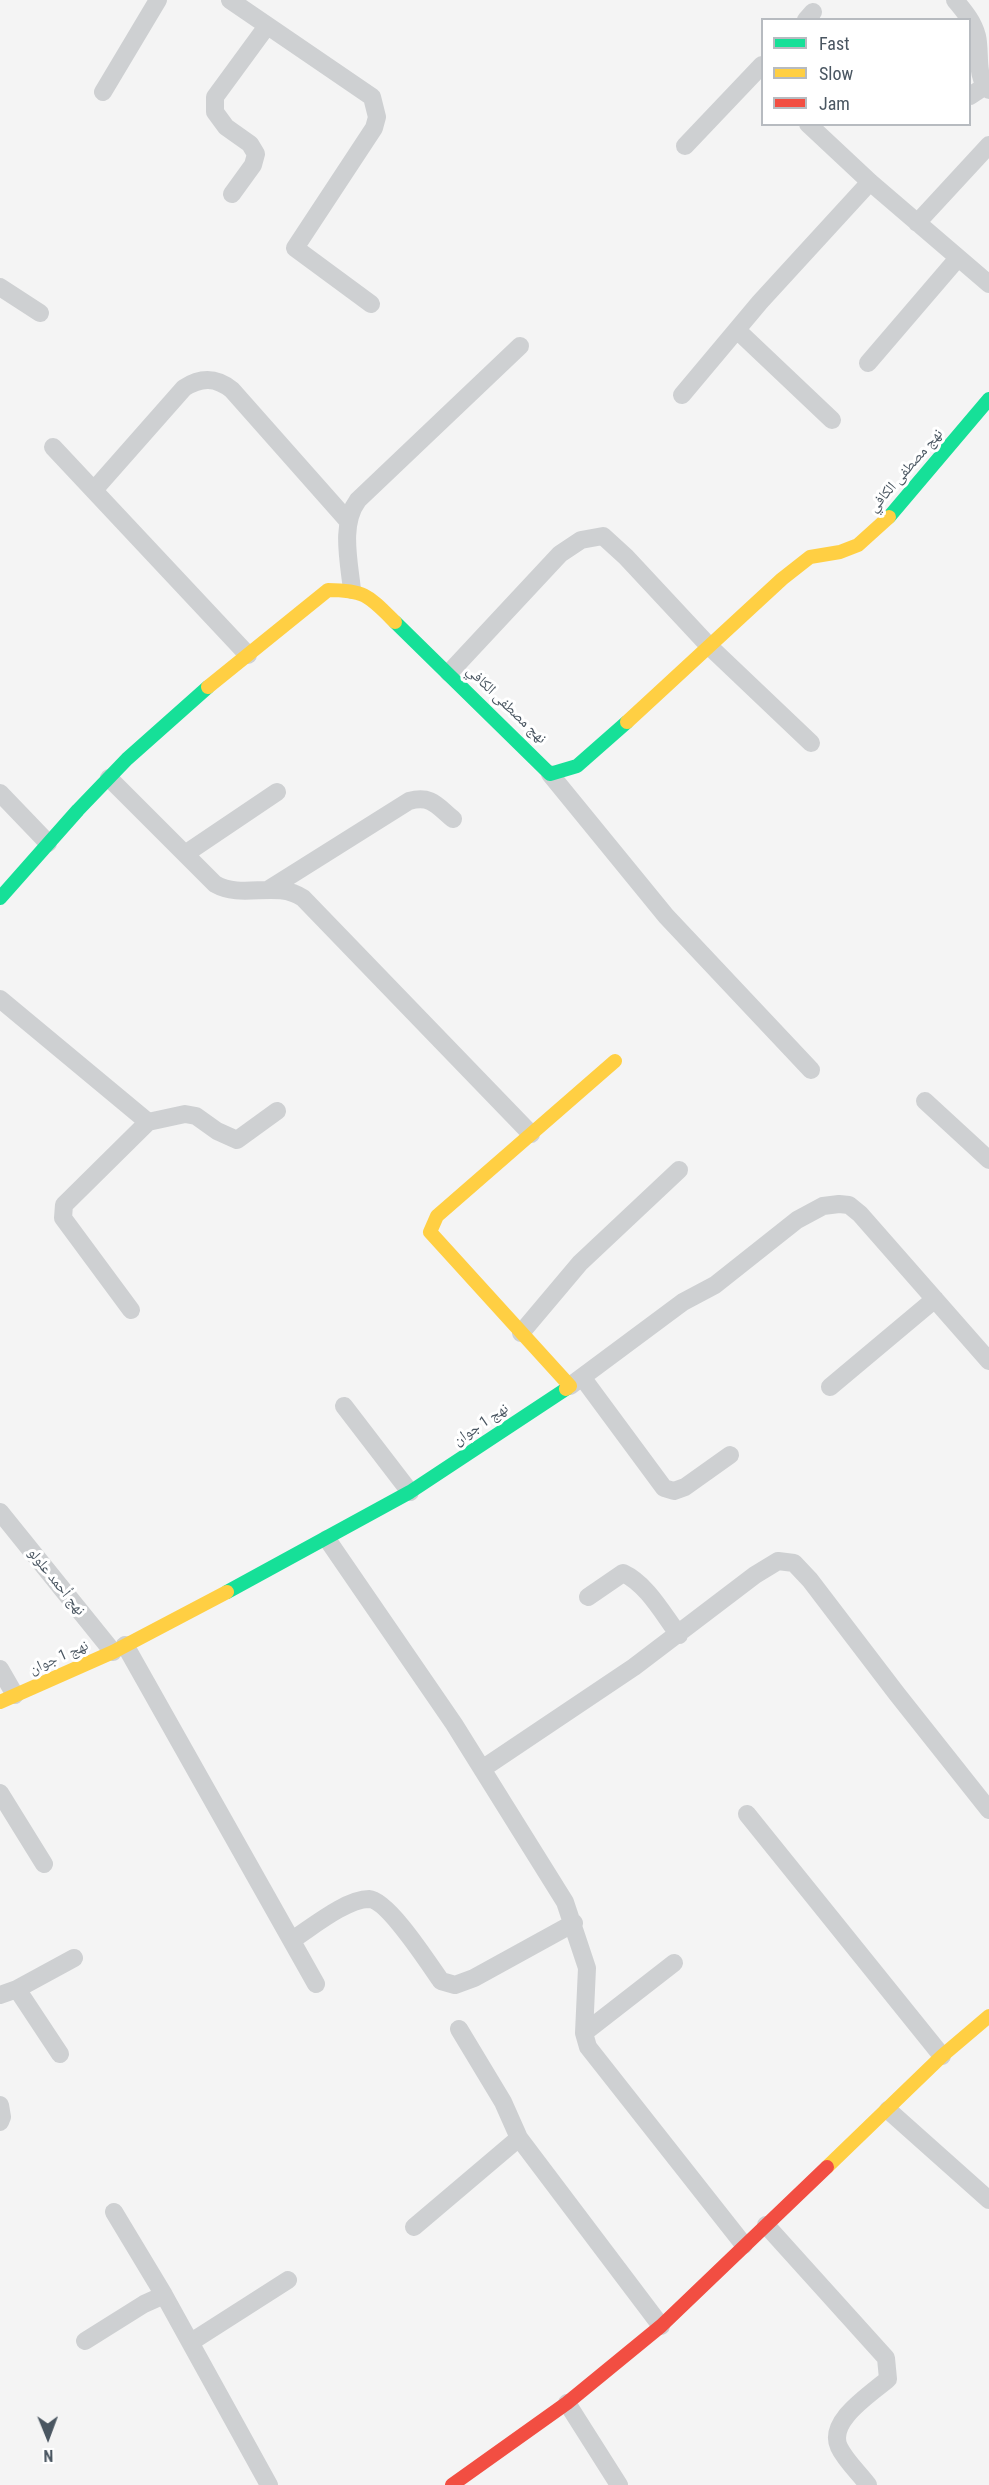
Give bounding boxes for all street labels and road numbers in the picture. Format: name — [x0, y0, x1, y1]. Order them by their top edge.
street label: نهج مصطفى الكافي — [865, 426, 947, 516]
street label: نهج مصطفى الكافي — [462, 662, 550, 748]
street label: نهج 1 جوان — [450, 1400, 512, 1450]
street label: نهج أحمد علولو — [23, 1545, 89, 1619]
street label: نهج 1 جوان — [27, 1637, 91, 1679]

